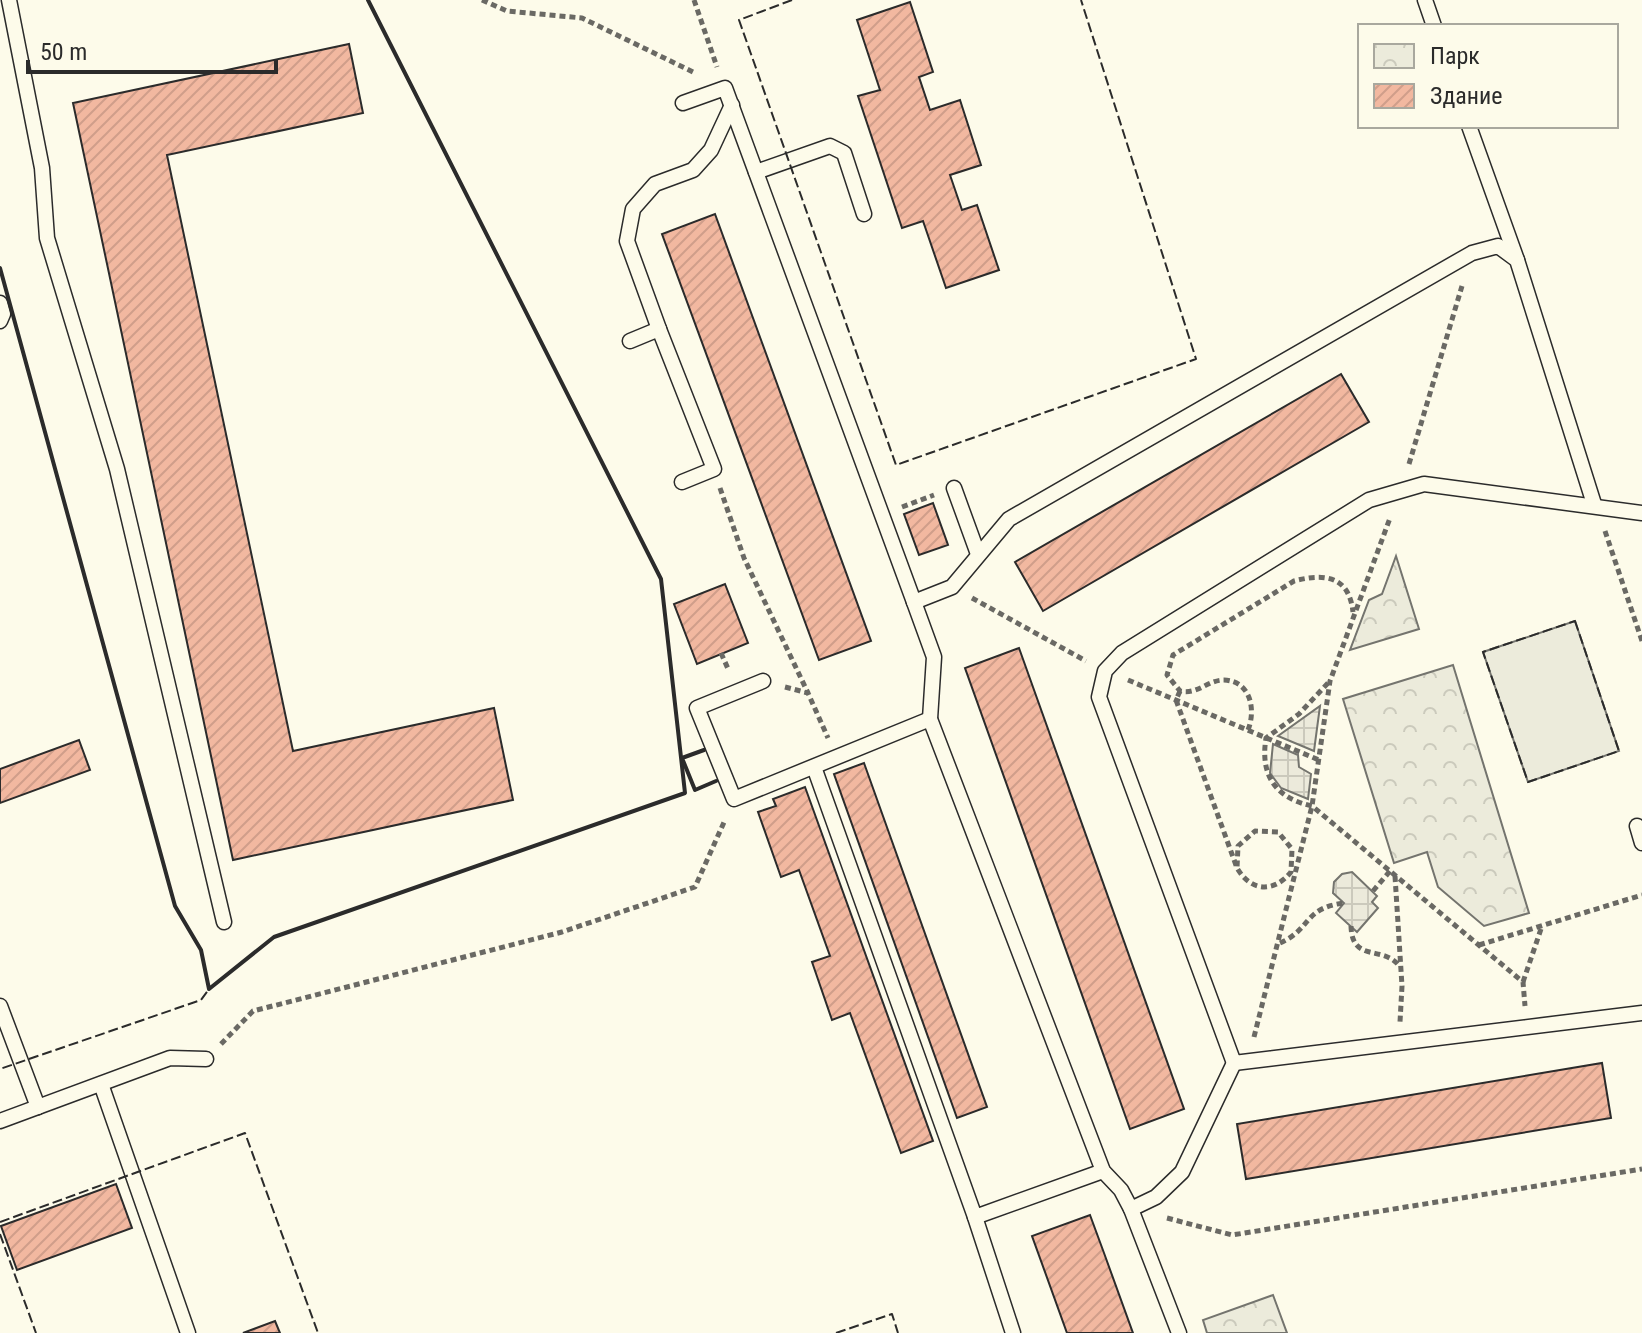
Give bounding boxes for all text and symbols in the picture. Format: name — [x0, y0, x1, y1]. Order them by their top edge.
scale bar — [28, 24, 276, 74]
legend — [1358, 24, 1618, 128]
text: 50 m — [40, 38, 87, 66]
text: Парк — [1430, 42, 1480, 70]
text: Здание — [1430, 82, 1502, 110]

